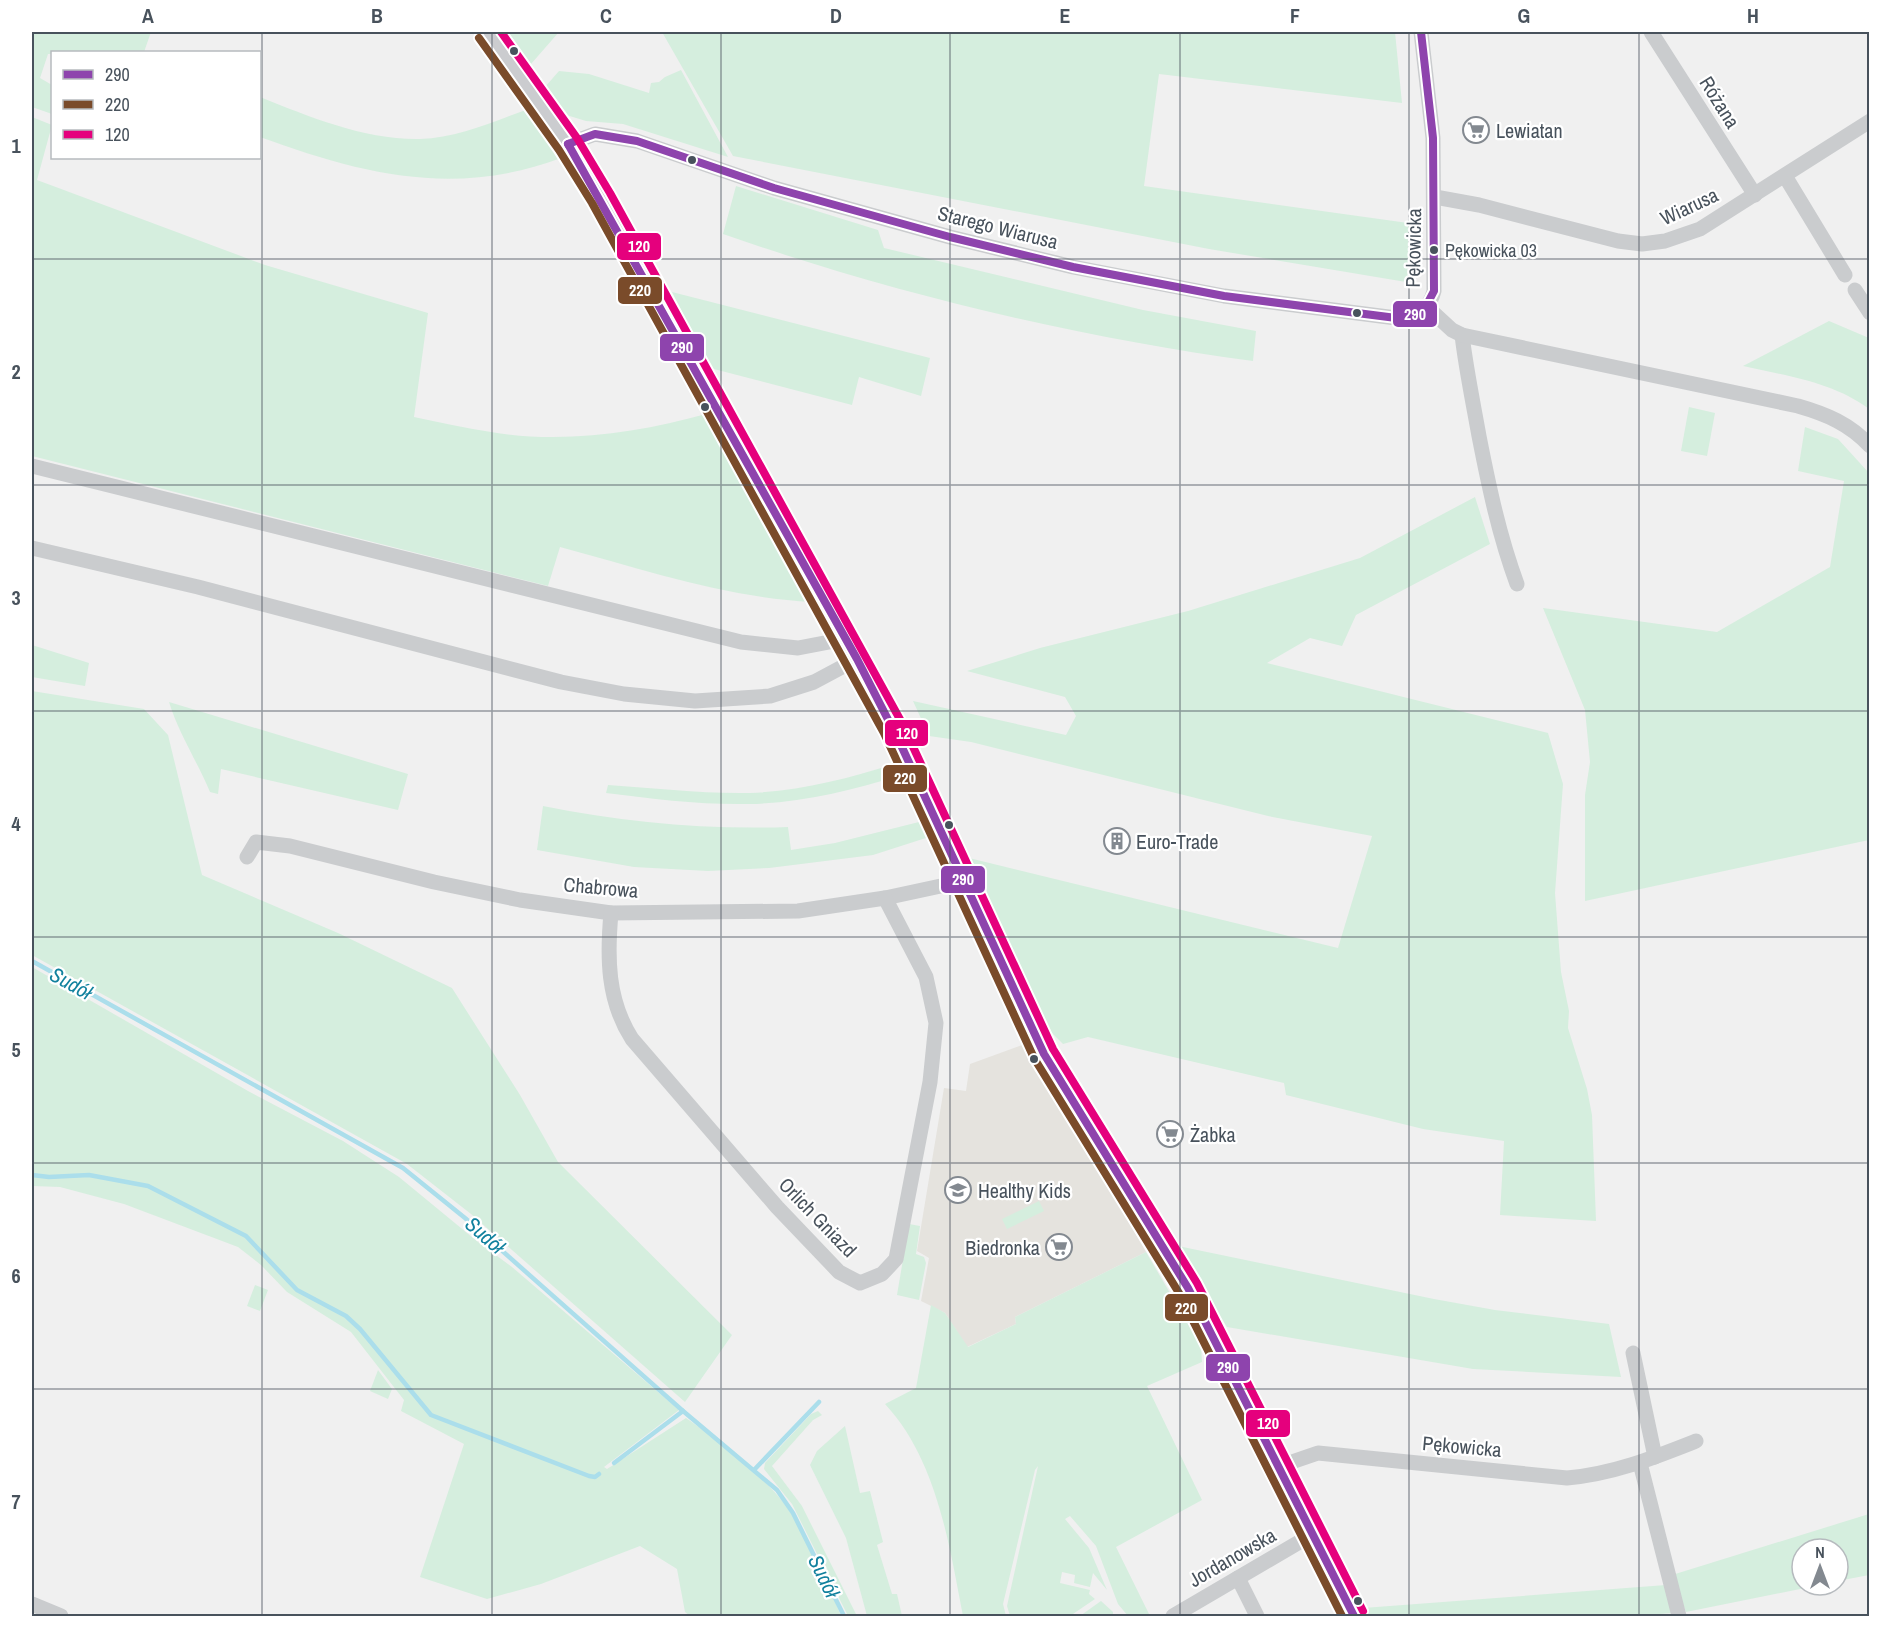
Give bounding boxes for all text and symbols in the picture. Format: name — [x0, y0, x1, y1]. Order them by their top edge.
text: A — [142, 2, 154, 29]
text: B — [371, 2, 383, 29]
text: C — [600, 2, 612, 29]
text: D — [830, 2, 842, 29]
text: E — [1060, 2, 1071, 29]
text: F — [1290, 2, 1300, 29]
text: G — [1518, 2, 1530, 29]
text: H — [1747, 2, 1759, 29]
unlabelled marker — [508, 45, 520, 57]
legend — [51, 51, 261, 159]
text: 290 — [105, 62, 130, 87]
street label: Różana — [1694, 71, 1746, 133]
text: 220 — [105, 92, 130, 117]
supermarket icon: Lewiatan — [1461, 115, 1491, 145]
place label: Lewiatan — [1496, 117, 1563, 144]
text: 120 — [105, 122, 130, 147]
text: 1 — [11, 132, 21, 159]
unlabelled marker — [686, 154, 698, 166]
street label: Wiarusa — [1656, 181, 1722, 231]
street label: Starego Wiarusa — [935, 199, 1061, 255]
street label: Pękowicka — [1399, 208, 1427, 288]
line badge: 120 — [616, 232, 662, 261]
text: 120 — [628, 235, 650, 257]
place label: Pękowicka 03 — [1445, 238, 1537, 263]
marker: Pękowicka 03 — [1428, 244, 1440, 256]
line badge: 220 — [617, 276, 663, 305]
text: 220 — [629, 279, 651, 301]
line badge: 290 — [1392, 300, 1438, 328]
text: 290 — [1404, 303, 1426, 325]
unlabelled marker — [1351, 307, 1363, 319]
line badge: 290 — [659, 333, 705, 362]
text: 290 — [671, 336, 693, 358]
text: 2 — [11, 358, 21, 385]
unlabelled marker — [699, 401, 711, 413]
text: 3 — [11, 584, 21, 611]
line badge: 120 — [884, 719, 929, 747]
text: 120 — [896, 722, 918, 744]
line badge: 220 — [882, 764, 928, 793]
text: 220 — [894, 767, 916, 789]
text: 4 — [11, 810, 21, 837]
unlabelled marker — [943, 819, 955, 831]
building icon: Euro-Trade — [1102, 826, 1132, 856]
place label: Euro-Trade — [1136, 828, 1218, 855]
line badge: 290 — [940, 865, 986, 894]
text: 290 — [952, 868, 974, 890]
street label: Chabrowa — [563, 870, 639, 904]
water label: Sudół — [45, 960, 99, 1007]
text: 5 — [11, 1036, 21, 1063]
unlabelled marker — [1028, 1053, 1040, 1065]
supermarket icon: Żabka — [1155, 1119, 1185, 1149]
place label: Żabka — [1190, 1121, 1236, 1148]
street label: Orlich Gniazd — [773, 1171, 863, 1263]
school or university icon: Healthy Kids — [943, 1175, 973, 1205]
place label: Healthy Kids — [978, 1177, 1071, 1204]
water label: Sudół — [459, 1210, 513, 1262]
supermarket icon: Biedronka — [1044, 1232, 1074, 1262]
place label: Biedronka — [965, 1234, 1040, 1261]
text: 6 — [11, 1262, 21, 1289]
line badge: 220 — [1164, 1293, 1209, 1322]
text: 220 — [1175, 1297, 1197, 1319]
line badge: 290 — [1205, 1353, 1251, 1382]
text: 290 — [1217, 1356, 1239, 1378]
line badge: 120 — [1245, 1409, 1291, 1438]
text: 120 — [1257, 1412, 1279, 1434]
street label: Pękowicka — [1421, 1429, 1503, 1463]
text: 7 — [11, 1488, 21, 1515]
street label: Jordanowska — [1183, 1521, 1281, 1593]
north arrow — [1790, 1537, 1850, 1597]
text: N — [1815, 1541, 1825, 1563]
water label: Sudół — [801, 1550, 848, 1604]
unlabelled marker — [1352, 1595, 1364, 1607]

